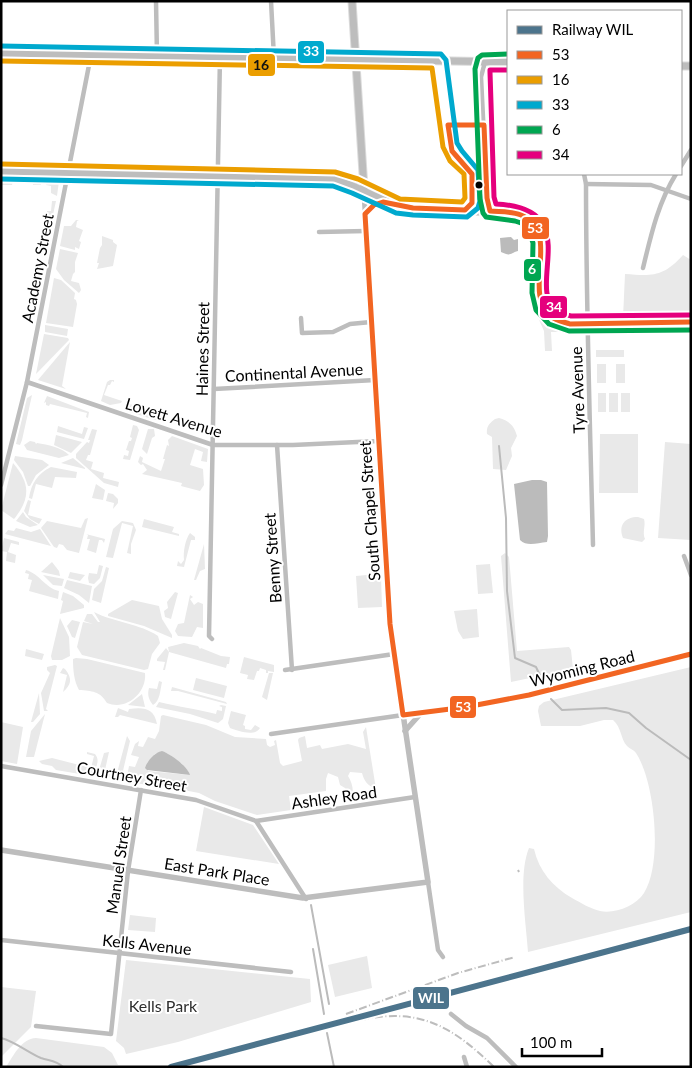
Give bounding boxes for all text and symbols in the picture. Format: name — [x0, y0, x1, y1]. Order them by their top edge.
legend — [507, 10, 682, 175]
text: Railway WIL — [552, 20, 634, 38]
line badge: 33 — [297, 40, 325, 64]
text: 33 — [303, 42, 319, 59]
text: 53 — [552, 45, 569, 63]
line badge: 16 — [247, 53, 276, 77]
text: 16 — [253, 56, 269, 73]
text: 16 — [552, 70, 570, 88]
text: 33 — [552, 95, 569, 113]
text: 6 — [552, 120, 561, 138]
text: 34 — [552, 145, 570, 163]
unlabelled marker — [474, 180, 484, 190]
street label: Academy Street — [17, 212, 57, 324]
line badge: 53 — [521, 216, 550, 240]
text: 53 — [527, 219, 543, 236]
line badge: 6 — [523, 258, 542, 282]
text: 6 — [528, 260, 536, 277]
line badge: 34 — [539, 295, 568, 319]
text: 34 — [546, 298, 562, 315]
street label: Haines Street — [192, 301, 212, 396]
street label: Tyre Avenue — [566, 346, 588, 434]
street label: Continental Avenue — [224, 359, 364, 385]
street label: Lovett Avenue — [123, 393, 225, 441]
street label: South Chapel Street — [355, 440, 383, 582]
street label: Benny Street — [259, 512, 285, 604]
street label: Wyoming Road — [528, 646, 636, 690]
line badge: 53 — [449, 695, 477, 719]
text: 53 — [455, 698, 471, 715]
street label: Courtney Street — [76, 757, 189, 795]
street label: Ashley Road — [290, 782, 378, 812]
street label: Manuel Street — [102, 814, 134, 915]
street label: East Park Place — [163, 853, 271, 889]
street label: Kells Avenue — [102, 930, 192, 958]
line badge: WIL — [412, 986, 450, 1010]
text: WIL — [418, 989, 445, 1006]
park label: Kells Park — [129, 996, 198, 1015]
scale bar — [522, 1026, 602, 1058]
text: 100 m — [530, 1033, 572, 1051]

